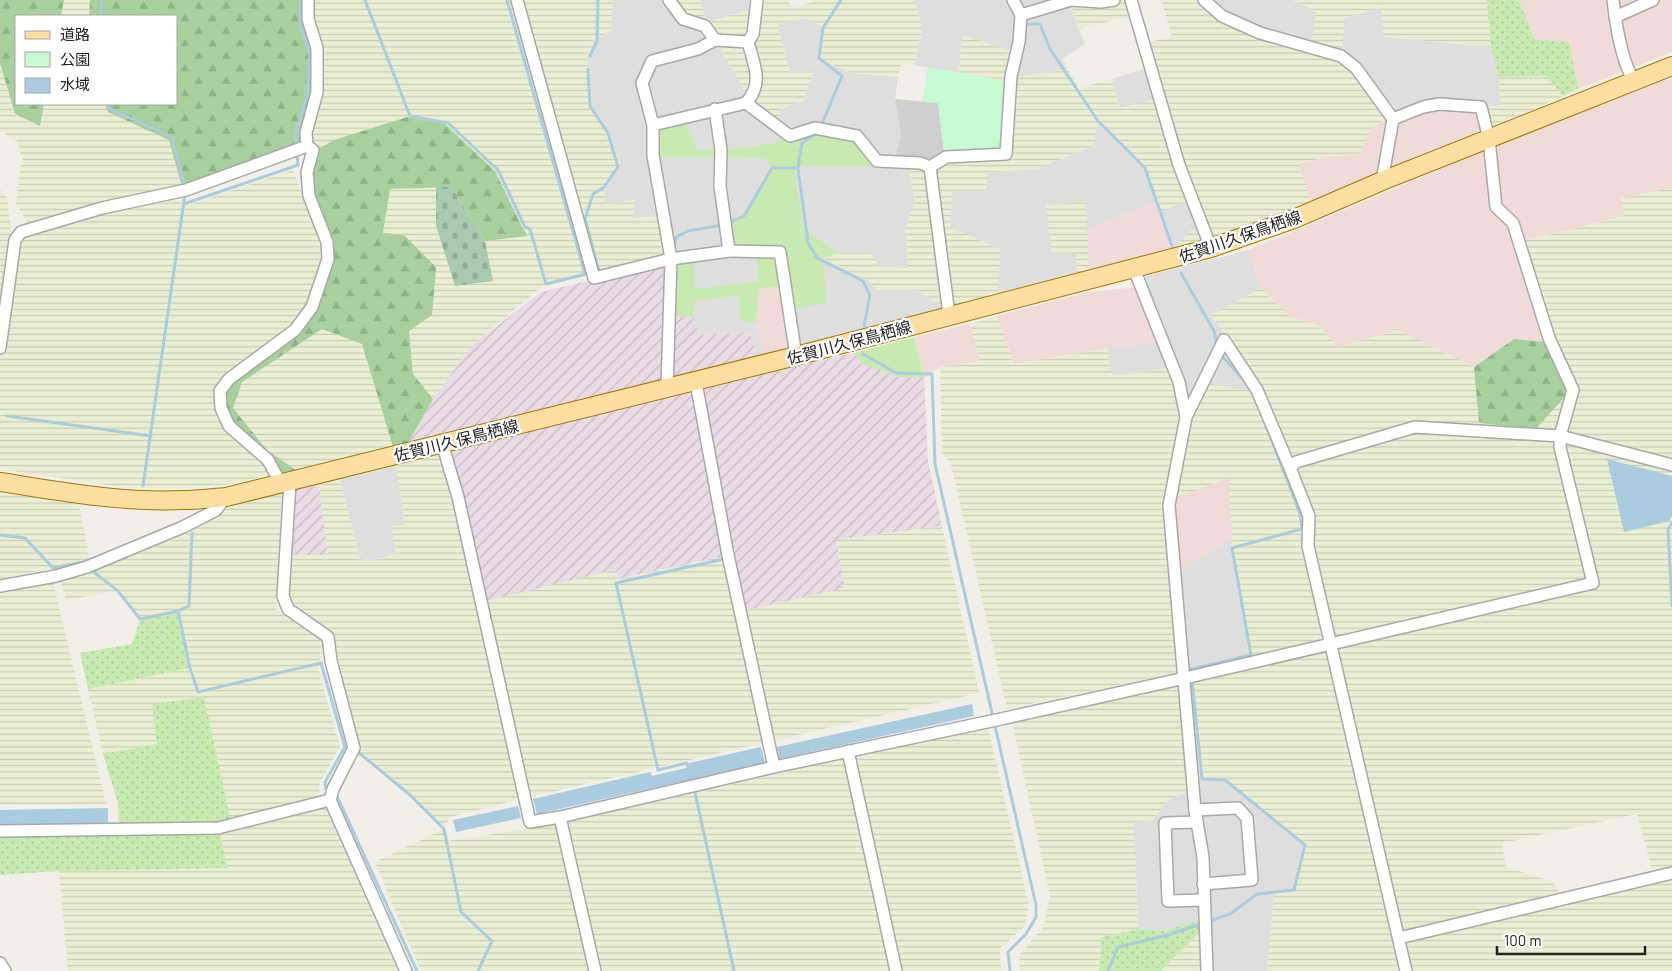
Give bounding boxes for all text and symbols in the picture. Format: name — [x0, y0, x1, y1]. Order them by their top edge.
legend — [15, 15, 178, 105]
text: 道路 — [60, 25, 90, 43]
text: 公園 — [60, 50, 90, 68]
text: 水域 — [60, 75, 90, 93]
street label: 佐賀川久保鳥栖線 — [1176, 206, 1304, 266]
street label: 佐賀川久保鳥栖線 — [785, 316, 913, 368]
street label: 佐賀川久保鳥栖線 — [392, 415, 520, 465]
scale bar — [1497, 924, 1644, 956]
text: 100 m — [1504, 931, 1542, 949]

